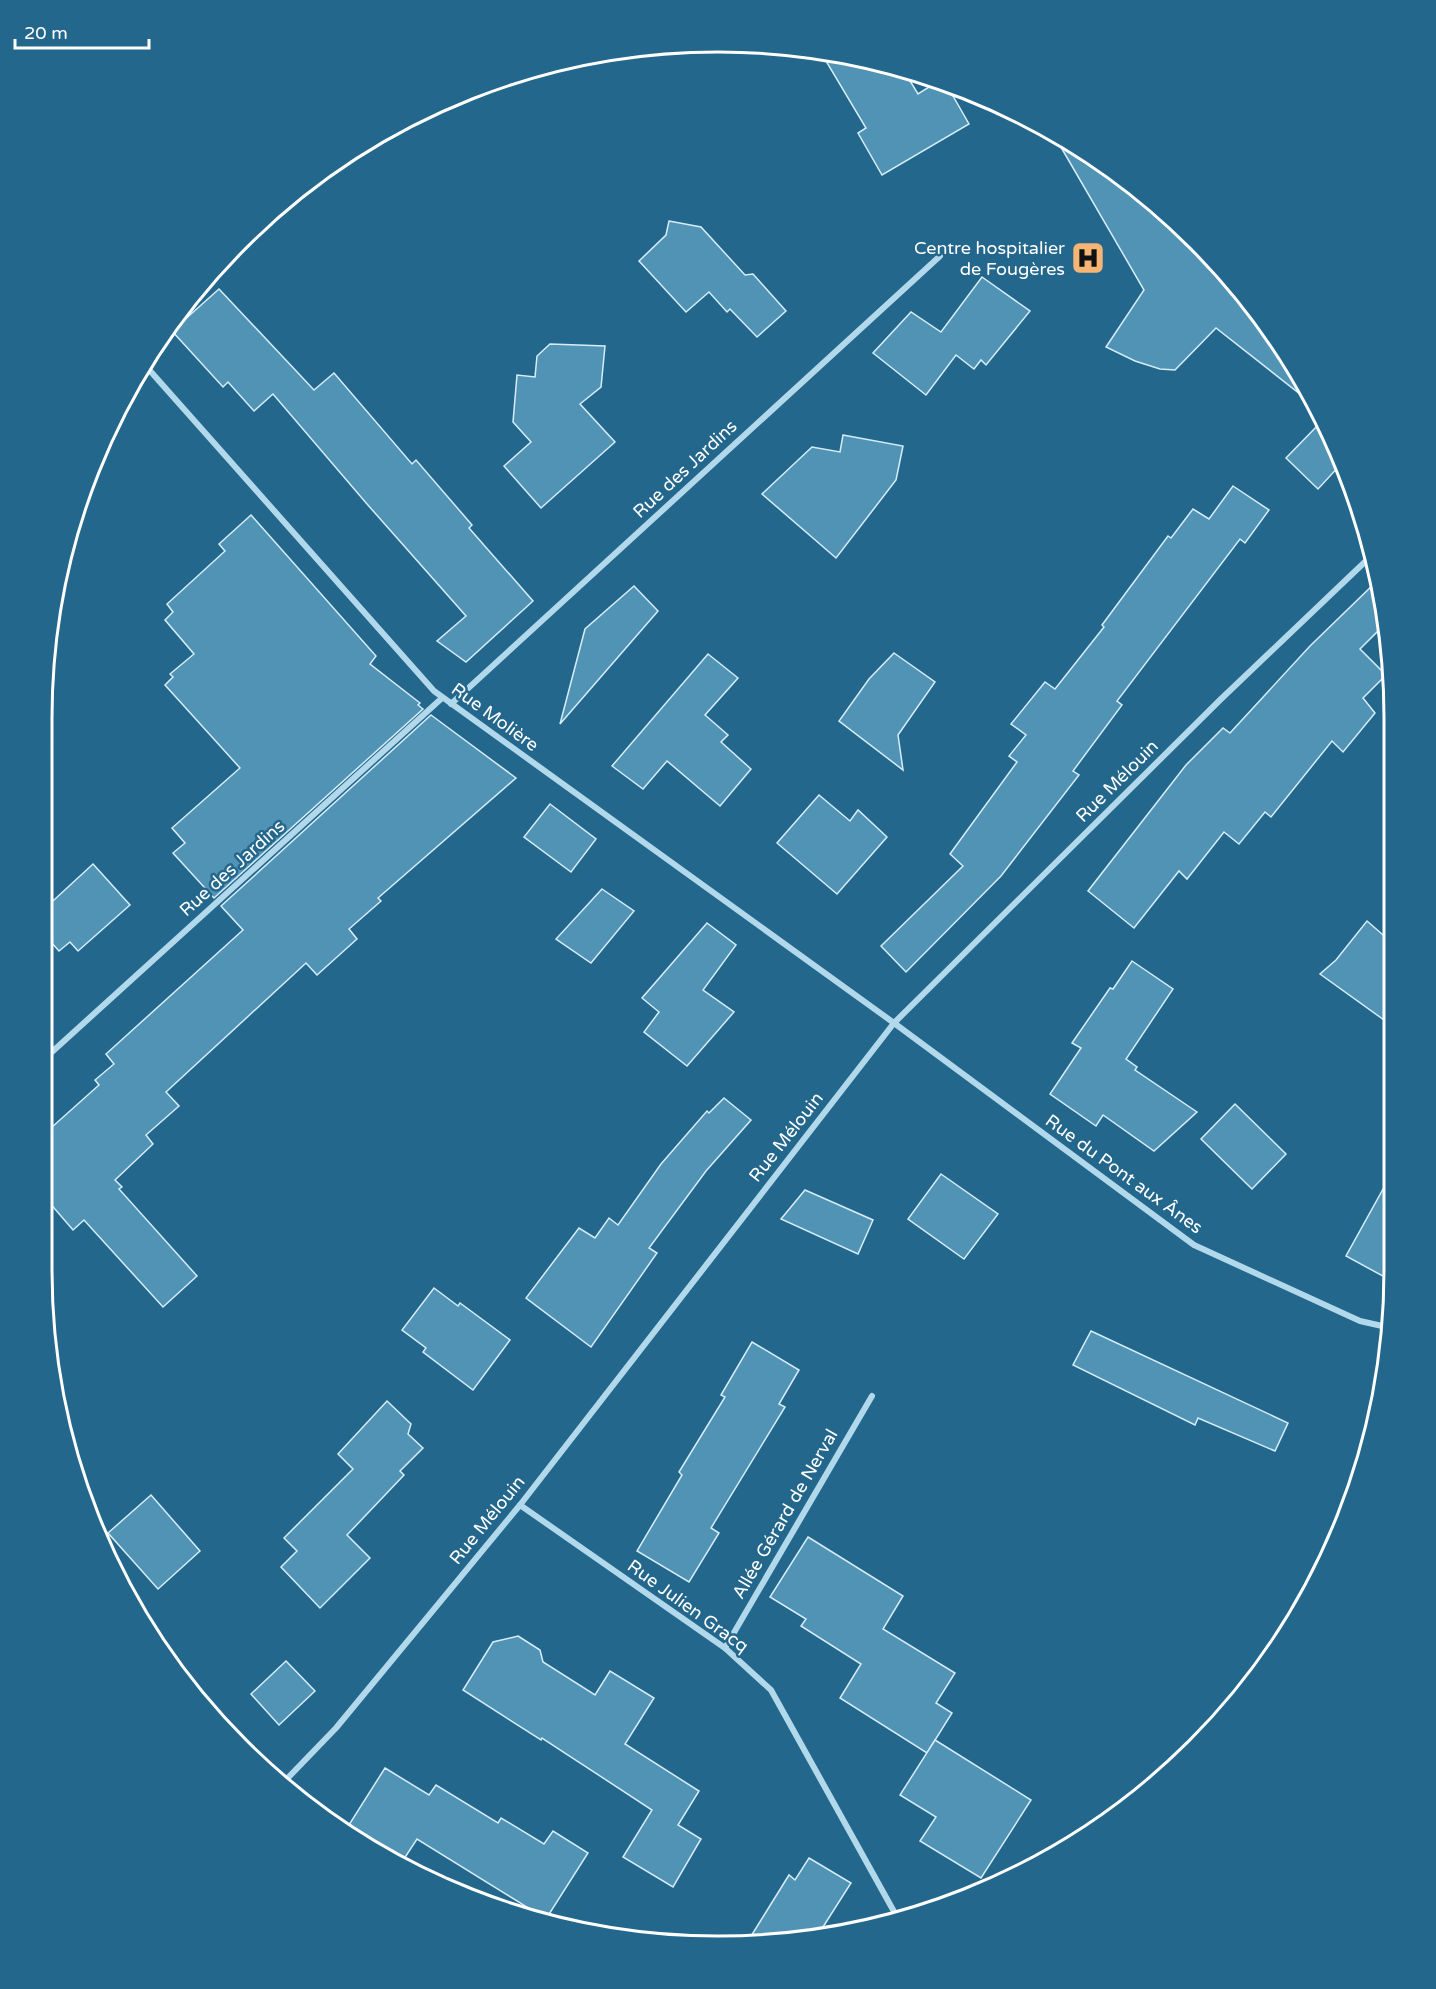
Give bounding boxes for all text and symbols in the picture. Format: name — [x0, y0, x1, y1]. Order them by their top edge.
scale bar — [15, 12, 148, 50]
text: 20 m — [24, 22, 68, 44]
place label: Centre hospitalier de Fougères — [914, 237, 1065, 280]
hospital icon: Centre hospitalier de Fougères — [1070, 240, 1106, 276]
street label: Rue des Jardins — [628, 415, 742, 523]
street label: Rue Molière — [447, 678, 543, 756]
street label: Rue Mélouin — [1071, 735, 1163, 827]
street label: Rue des Jardins — [175, 815, 289, 921]
street label: Rue Mélouin — [744, 1088, 828, 1186]
street label: Rue du Pont aux Ânes — [1041, 1110, 1207, 1238]
street label: Allée Gérard de Nerval — [727, 1425, 843, 1603]
street label: Rue Mélouin — [445, 1471, 529, 1569]
street label: Rue Julien Gracq — [623, 1555, 753, 1657]

